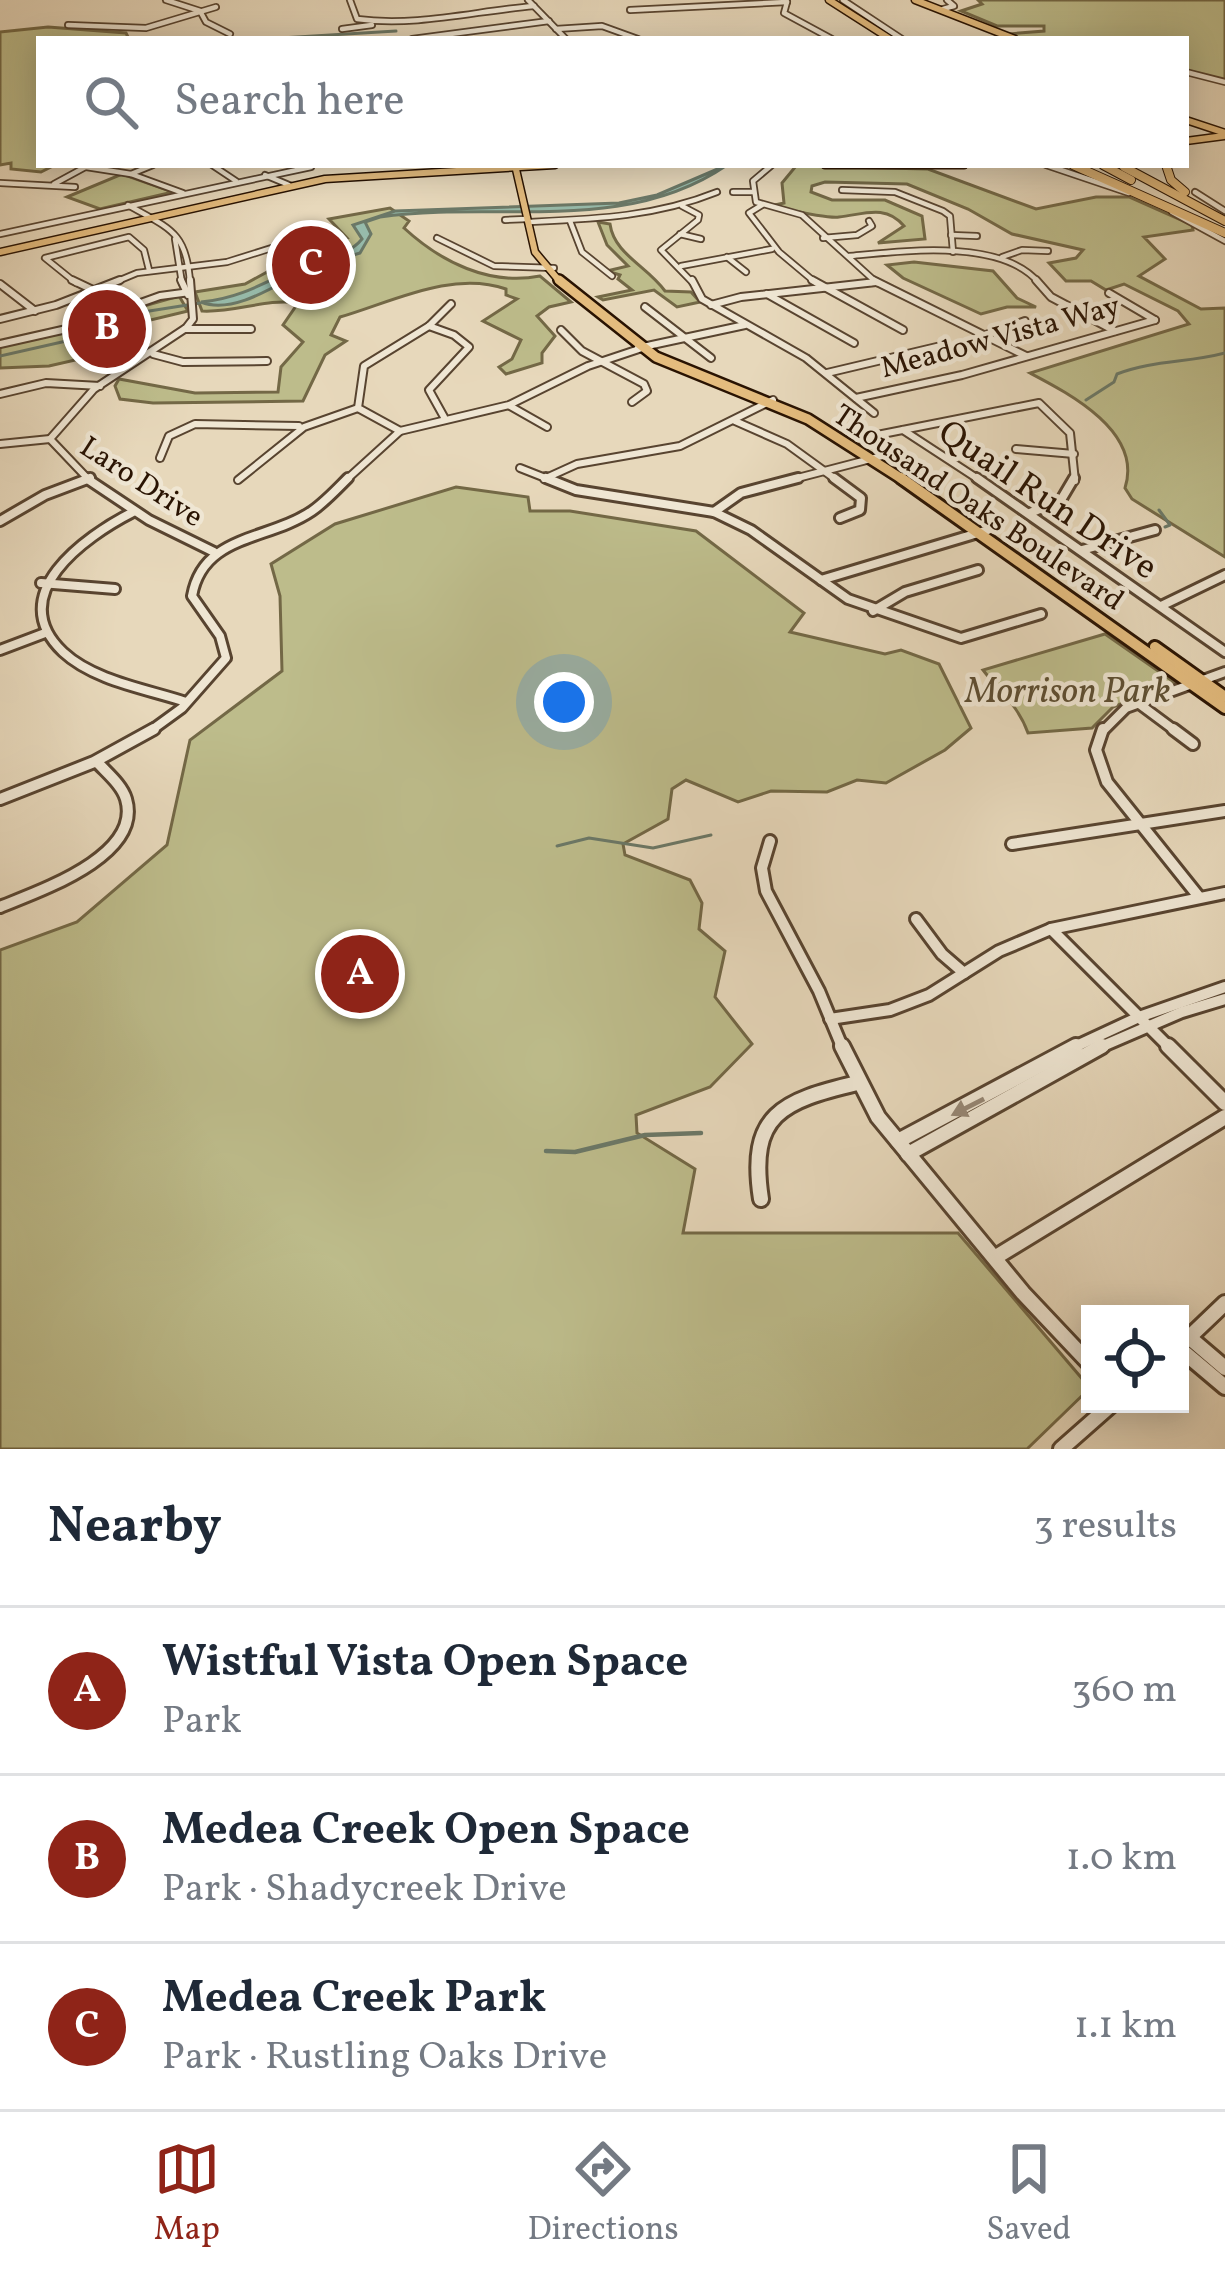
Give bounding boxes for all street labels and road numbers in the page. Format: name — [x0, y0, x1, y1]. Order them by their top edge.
street label: Meadow Vista Way — [876, 286, 1125, 390]
street label: Thousand Oaks Boulevard — [824, 395, 1132, 622]
street label: Quail Run Drive — [927, 409, 1166, 593]
street label: Laro Drive — [71, 427, 211, 538]

